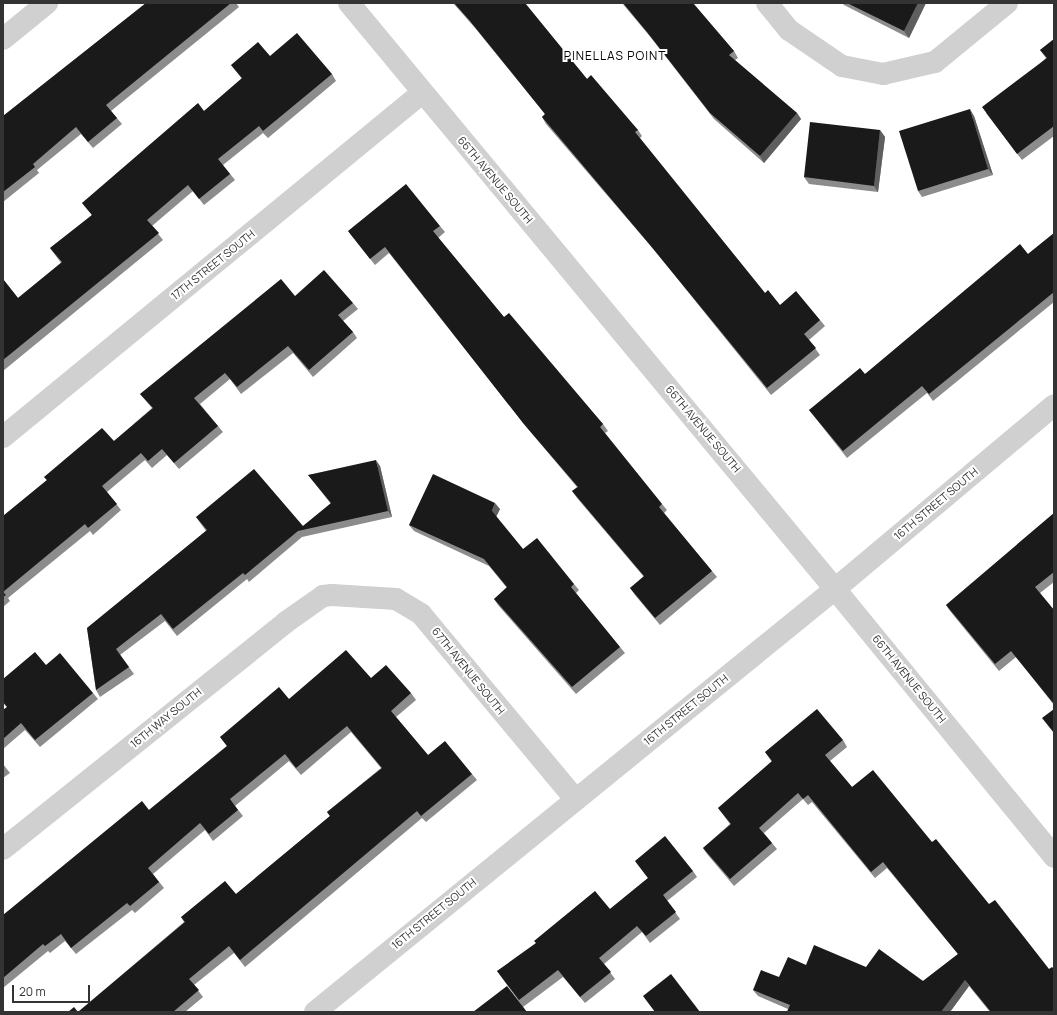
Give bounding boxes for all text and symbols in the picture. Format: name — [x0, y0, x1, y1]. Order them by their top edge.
district label: PINELLAS POINT — [564, 49, 666, 63]
street label: 66TH AVENUE SOUTH — [455, 134, 535, 226]
street label: 17TH STREET SOUTH — [168, 227, 258, 303]
street label: 66TH AVENUE SOUTH — [663, 383, 743, 475]
street label: 16TH STREET SOUTH — [891, 465, 981, 543]
street label: 67TH AVENUE SOUTH — [429, 625, 507, 717]
street label: 66TH AVENUE SOUTH — [869, 632, 949, 726]
street label: 16TH STREET SOUTH — [641, 672, 731, 748]
street label: 16TH WAY SOUTH — [128, 685, 204, 751]
street label: 16TH STREET SOUTH — [389, 876, 479, 952]
scale bar — [14, 977, 92, 1003]
text: 20 m — [19, 983, 46, 1000]

